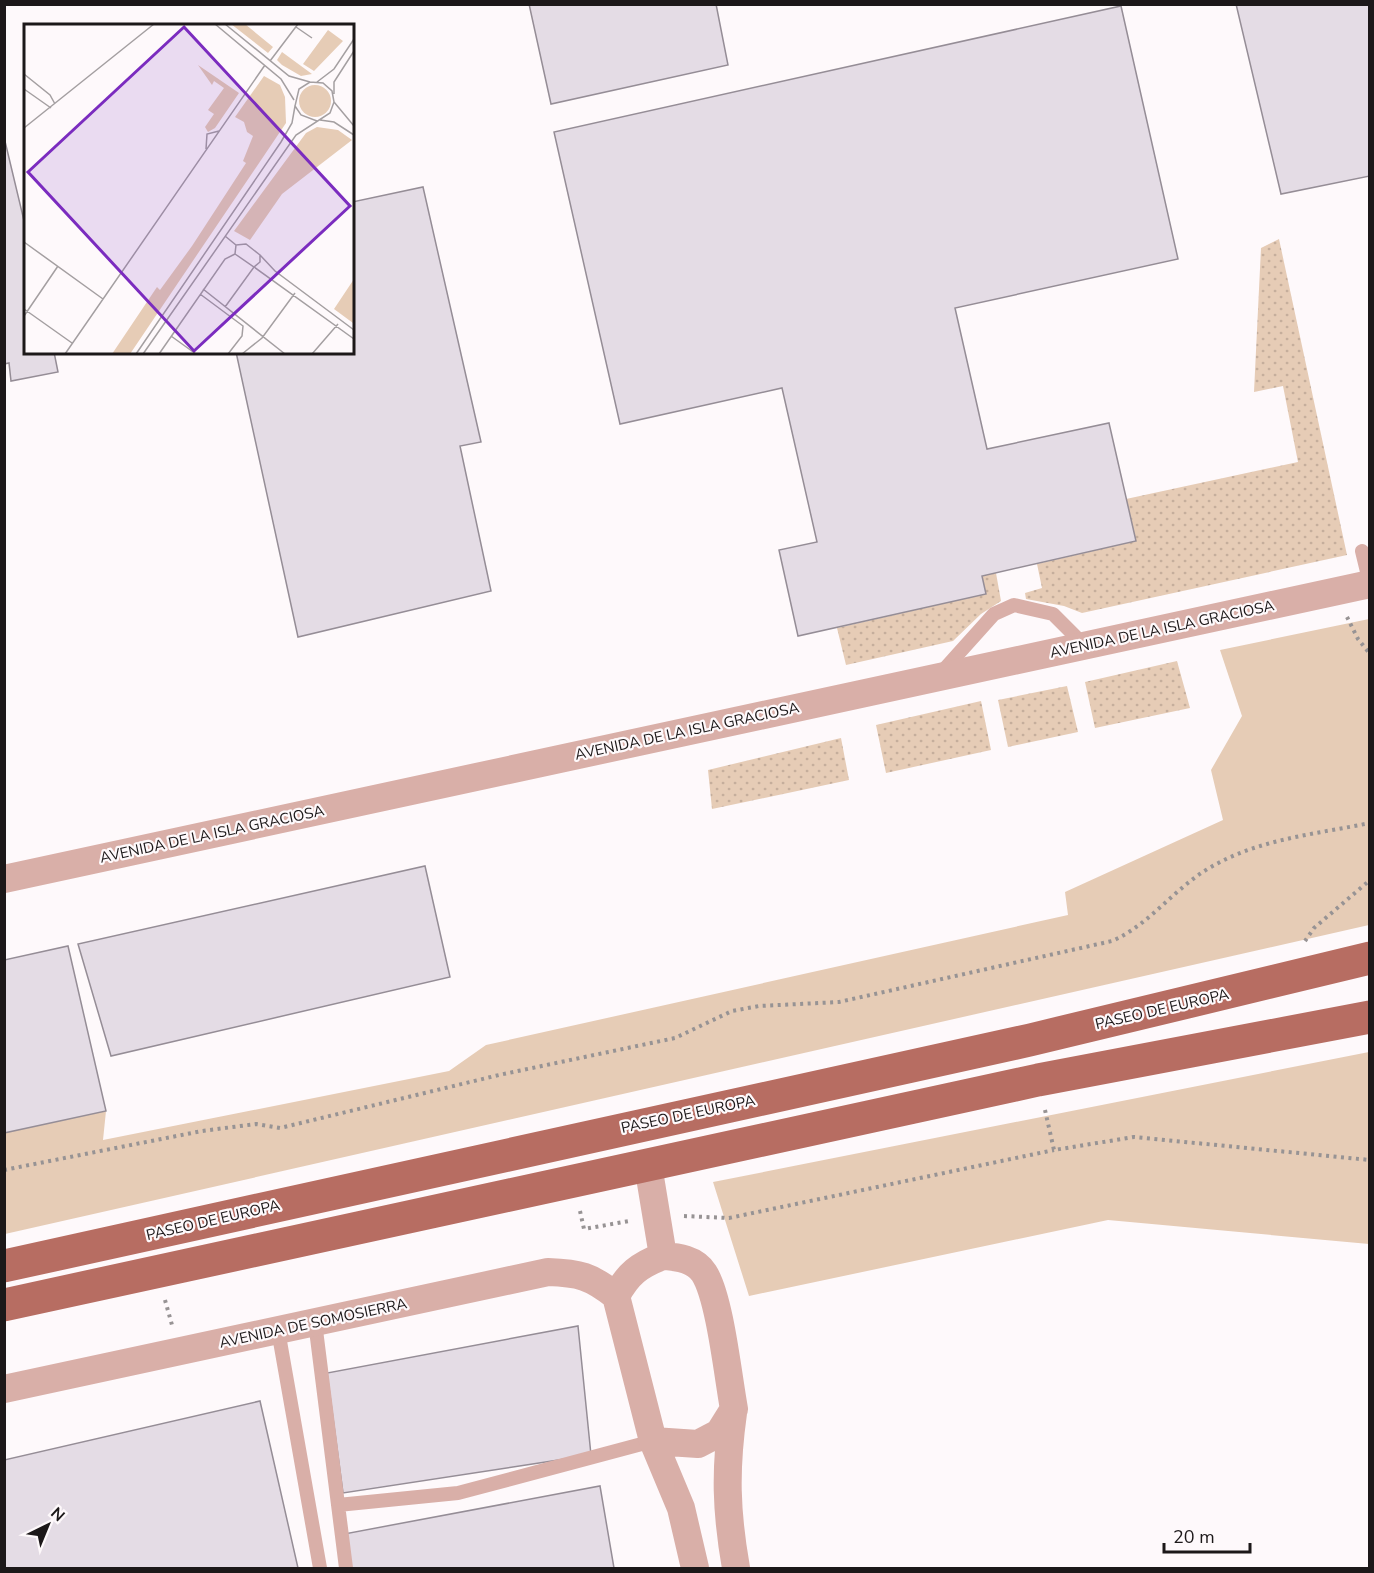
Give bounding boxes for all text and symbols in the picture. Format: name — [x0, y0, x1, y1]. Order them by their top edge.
inset map — [24, 24, 354, 354]
street label: AVENIDA DE LA ISLA GRACIOSA — [1048, 595, 1276, 663]
street label: AVENIDA DE LA ISLA GRACIOSA — [573, 697, 801, 765]
street label: AVENIDA DE LA ISLA GRACIOSA — [98, 800, 326, 868]
street label: PASEO DE EUROPA — [1093, 984, 1231, 1034]
street label: PASEO DE EUROPA — [619, 1090, 757, 1138]
street label: PASEO DE EUROPA — [144, 1195, 282, 1245]
street label: AVENIDA DE SOMOSIERRA — [217, 1293, 409, 1353]
north arrow — [18, 1495, 78, 1555]
text: N — [46, 1503, 69, 1527]
scale bar — [1164, 1516, 1250, 1554]
text: 20 m — [1173, 1525, 1215, 1549]

